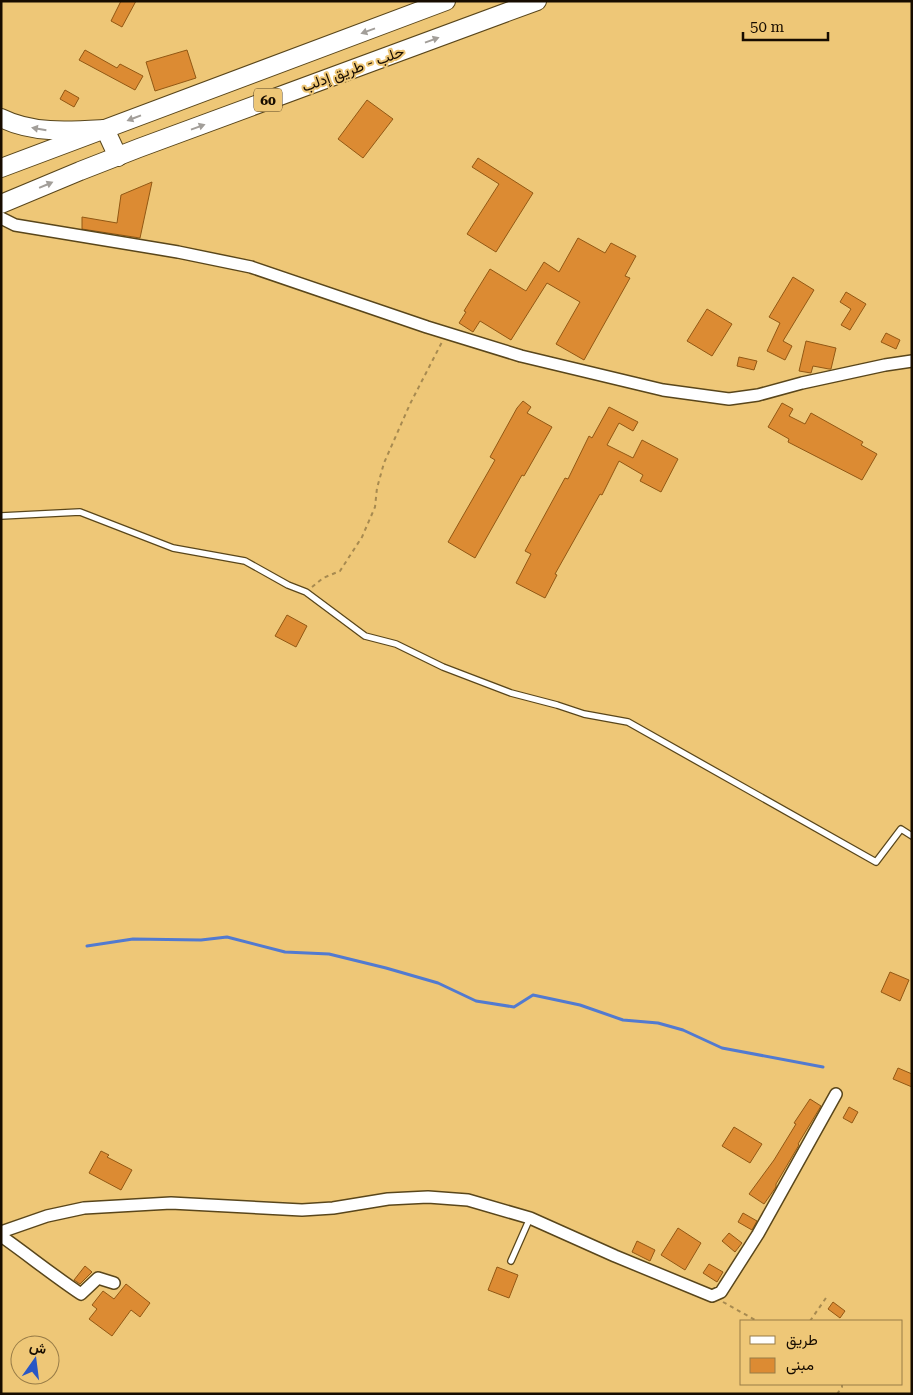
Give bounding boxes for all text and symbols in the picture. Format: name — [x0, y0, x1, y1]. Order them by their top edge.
scale bar — [743, 10, 828, 42]
text: 50 m — [750, 18, 785, 36]
one-way arrow — [361, 27, 375, 35]
one-way arrow — [425, 36, 440, 44]
street label: حلب - طريق إدلب — [299, 42, 407, 97]
road number: 60 — [254, 88, 282, 112]
one-way arrow — [126, 115, 141, 122]
one-way arrow — [191, 122, 205, 130]
one-way arrow — [30, 124, 46, 132]
one-way arrow — [39, 181, 53, 189]
legend — [740, 1320, 903, 1385]
text: طريق — [786, 1331, 818, 1350]
north arrow — [10, 1335, 60, 1385]
text: ش — [28, 1338, 48, 1358]
text: مبنى — [786, 1356, 814, 1375]

